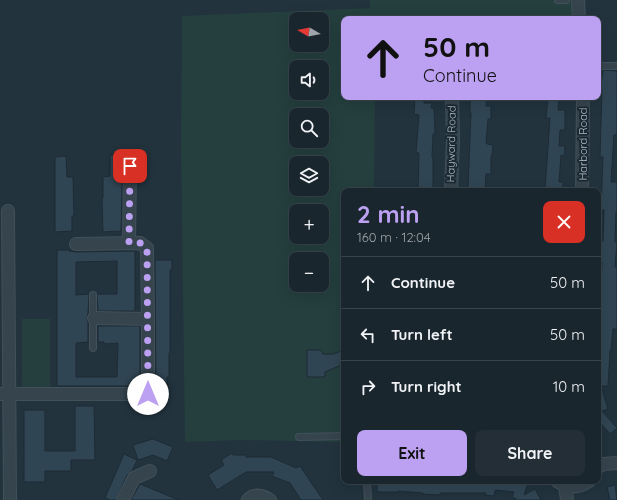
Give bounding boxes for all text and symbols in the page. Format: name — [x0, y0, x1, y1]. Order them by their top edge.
north arrow — [289, 12, 329, 52]
map controls — [289, 12, 329, 292]
text: 50 m — [423, 29, 490, 64]
icon: ahead — [357, 32, 409, 84]
button: sound — [289, 60, 329, 100]
text: Continue — [423, 64, 497, 87]
street label: Hayward Road — [443, 105, 459, 183]
street label: Harbord Road — [576, 107, 590, 181]
button: search — [289, 108, 329, 148]
pin — [113, 149, 147, 183]
icon: arrive — [119, 155, 141, 177]
button: layers — [289, 156, 329, 196]
text: 2 min — [357, 199, 419, 229]
button: close — [543, 201, 585, 243]
button: + — [289, 204, 329, 244]
text: 160 m · 12:04 — [357, 229, 431, 245]
button: − — [289, 252, 329, 292]
icon: ahead — [357, 272, 379, 294]
text: Continue — [391, 273, 455, 292]
text: 50 m — [550, 273, 585, 292]
icon: left — [357, 324, 379, 346]
text: Turn left — [391, 325, 453, 344]
text: 50 m — [550, 325, 585, 344]
position arrow — [127, 373, 169, 415]
icon: right — [357, 376, 379, 398]
text: Turn right — [391, 377, 462, 396]
text: 10 m — [553, 377, 585, 396]
button: Exit — [357, 430, 467, 476]
button: Share — [475, 430, 585, 476]

